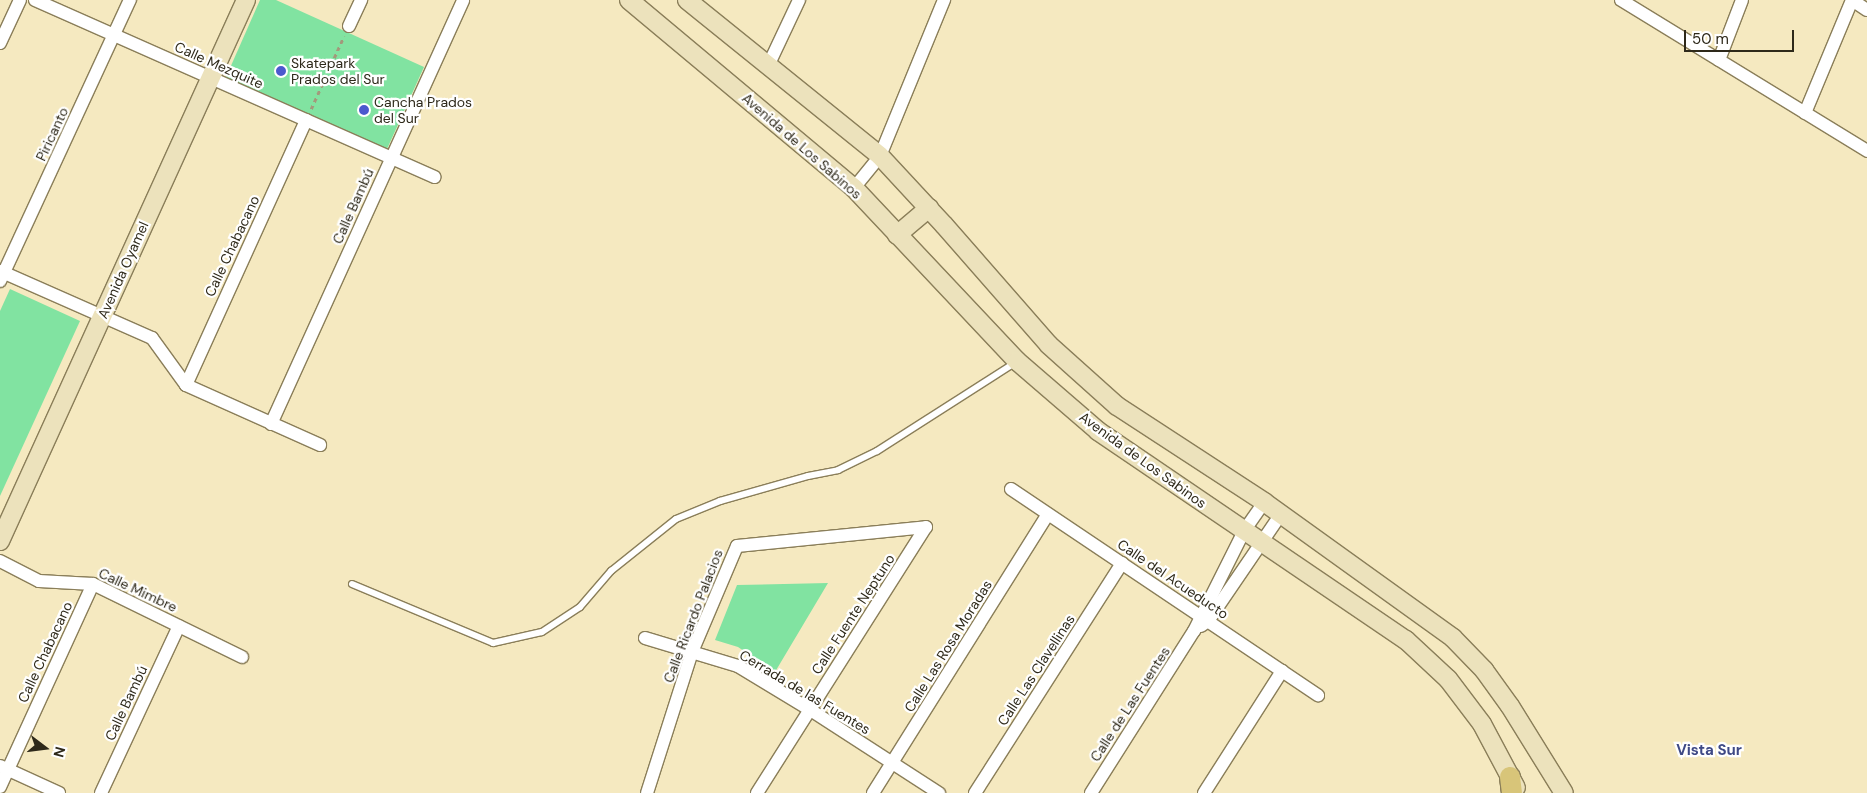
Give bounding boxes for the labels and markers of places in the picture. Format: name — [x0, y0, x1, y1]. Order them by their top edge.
place label: Skatepark Prados del Sur — [291, 55, 385, 88]
marker: Skatepark Prados del Sur — [275, 65, 287, 77]
place label: Cancha Prados del Sur — [374, 94, 472, 126]
marker: Cancha Prados del Sur — [358, 104, 370, 116]

